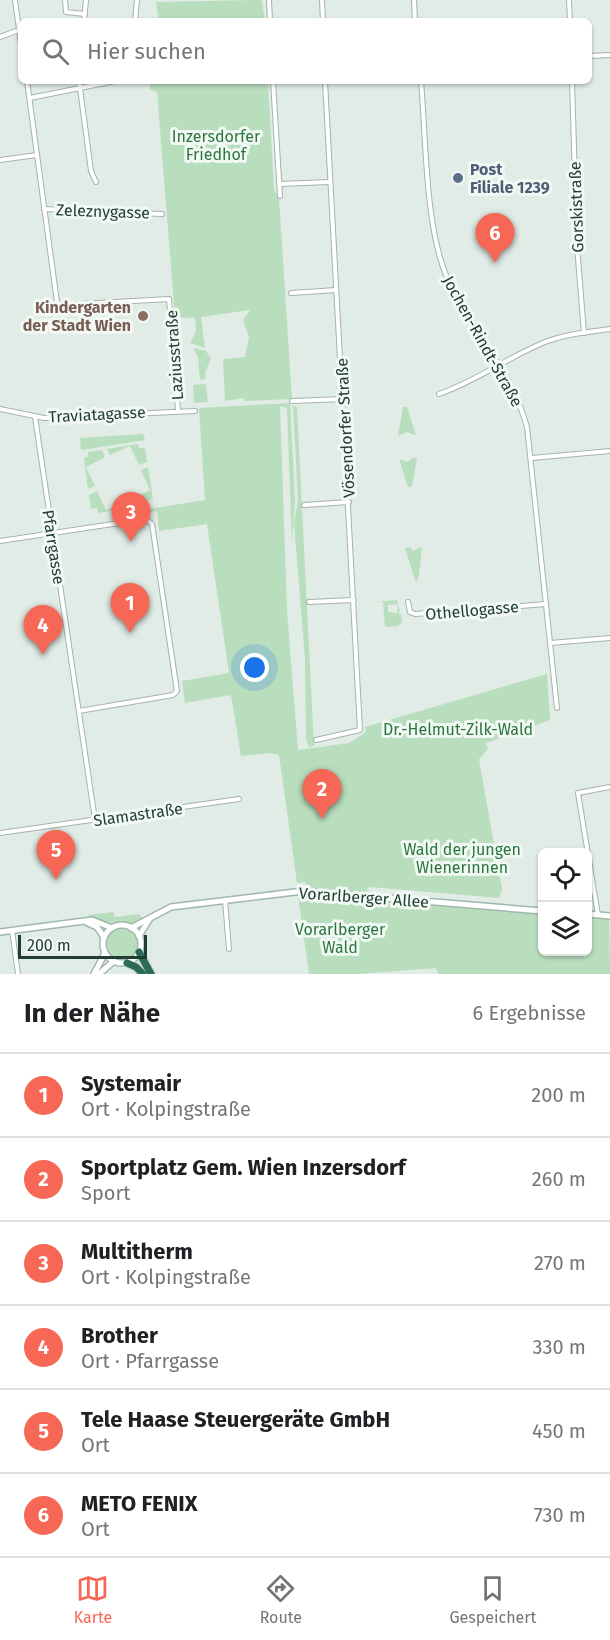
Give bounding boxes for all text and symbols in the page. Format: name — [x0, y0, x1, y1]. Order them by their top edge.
search box — [18, 18, 592, 84]
icon: search — [39, 35, 72, 68]
text: Hier suchen — [87, 38, 206, 65]
park label: Inzersdorfer Friedhof — [172, 127, 261, 164]
place label: Post Filiale 1239 — [470, 160, 550, 197]
street label: Gorskistraße — [565, 161, 588, 253]
marker: Post Filiale 1239 — [451, 171, 465, 185]
street label: Zeleznygasse — [56, 200, 150, 223]
pin: 6 — [476, 214, 514, 263]
street label: Jochen-Rindt-Straße — [439, 272, 526, 410]
place label: Kindergarten der Stadt Wien — [23, 298, 131, 335]
marker: Kindergarten der Stadt Wien — [136, 309, 150, 323]
street label: Laziusstraße — [162, 309, 187, 401]
street label: Vösendorfer Straße — [332, 358, 359, 498]
street label: Traviatagasse — [48, 402, 146, 427]
pin: 3 — [112, 492, 150, 542]
street label: Pfarrgasse — [38, 508, 69, 586]
pin: 1 — [110, 584, 150, 633]
street label: Othellogasse — [425, 597, 520, 624]
pin: 4 — [24, 606, 63, 655]
your location — [240, 653, 269, 682]
park label: Dr.-Helmut-Zilk-Wald — [383, 720, 533, 739]
pin: 2 — [302, 770, 342, 819]
street label: Slamastraße — [92, 799, 184, 830]
pin: 5 — [36, 830, 76, 880]
park label: Wald der jungen Wienerinnen — [403, 840, 521, 877]
map controls — [538, 848, 592, 956]
button: locate — [538, 848, 592, 902]
street label: Vorarlberger Allee — [298, 883, 430, 912]
button: layers — [538, 902, 592, 956]
park label: Vorarlberger Wald — [295, 920, 386, 957]
scale bar — [18, 932, 147, 959]
text: 200 m — [27, 936, 71, 955]
text: In der Nähe — [24, 998, 160, 1029]
text: 6 Ergebnisse — [473, 1001, 586, 1025]
text: Systemair — [81, 1070, 181, 1097]
text: 1 — [39, 1083, 48, 1107]
text: 200 m — [531, 1083, 586, 1107]
text: Ort · Kolpingstraße — [81, 1097, 251, 1121]
text: Sportplatz Gem. Wien Inzersdorf — [81, 1154, 406, 1181]
text: 2 — [38, 1167, 49, 1191]
text: 260 m — [532, 1167, 586, 1191]
text: Sport — [81, 1181, 130, 1205]
text: Multitherm — [81, 1238, 193, 1265]
text: 3 — [38, 1251, 49, 1275]
text: 270 m — [534, 1251, 586, 1275]
text: Ort · Kolpingstraße — [81, 1265, 251, 1289]
text: Brother — [81, 1322, 158, 1349]
text: 4 — [38, 1335, 49, 1359]
text: 330 m — [532, 1335, 586, 1359]
text: Ort · Pfarrgasse — [81, 1349, 219, 1373]
text: Tele Haase Steuergeräte GmbH — [81, 1406, 390, 1433]
text: 5 — [38, 1419, 49, 1443]
text: 450 m — [532, 1419, 586, 1443]
text: Ort — [81, 1433, 110, 1457]
text: METO FENIX — [81, 1490, 198, 1517]
text: 6 — [38, 1503, 49, 1527]
text: 730 m — [534, 1503, 586, 1527]
text: Ort — [81, 1517, 110, 1541]
tab: Karte — [74, 1572, 112, 1627]
tab: Route — [260, 1572, 302, 1627]
tab: Gespeichert — [450, 1572, 536, 1627]

